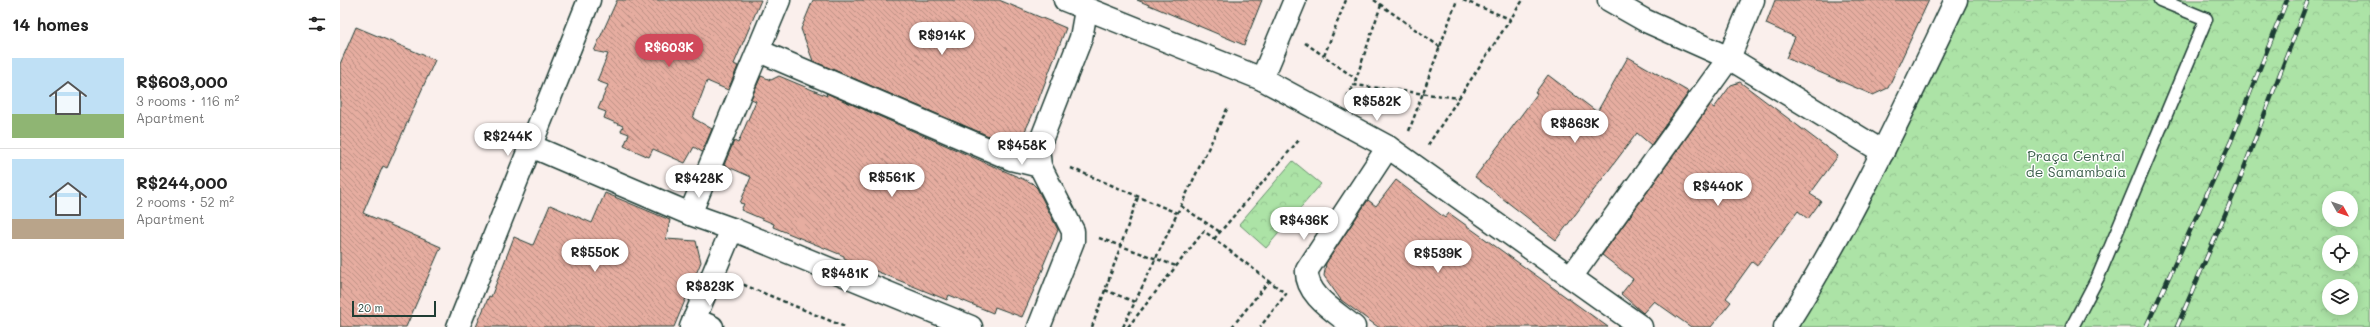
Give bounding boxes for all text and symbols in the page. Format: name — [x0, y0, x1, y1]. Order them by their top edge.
text: 14 homes — [12, 13, 89, 35]
icon: filters — [306, 13, 328, 35]
pin: R$914K — [909, 22, 975, 56]
text: R$914K — [918, 26, 966, 43]
pin: R$603K — [636, 34, 702, 68]
text: R$603K — [644, 38, 694, 55]
text: R$603,000 — [136, 70, 228, 92]
icon: home — [44, 74, 92, 122]
pin: R$582K — [1344, 88, 1410, 122]
text: 3 rooms · 116 m² — [136, 92, 239, 109]
text: R$582K — [1353, 92, 1401, 109]
text: Apartment — [136, 109, 205, 126]
pin: R$863K — [1542, 110, 1608, 144]
text: R$863K — [1550, 114, 1600, 131]
pin: R$244K — [475, 123, 541, 157]
text: R$244K — [483, 127, 533, 144]
pin: R$458K — [989, 132, 1055, 166]
text: R$458K — [997, 136, 1047, 153]
park label: Praça Central de Samambaia — [2026, 146, 2126, 181]
pin: R$561K — [859, 164, 925, 198]
pin: R$428K — [666, 165, 732, 199]
text: R$561K — [869, 168, 915, 185]
text: R$428K — [674, 169, 724, 186]
text: R$244,000 — [136, 171, 227, 193]
pin: R$440K — [1685, 173, 1751, 207]
icon: home — [44, 175, 92, 223]
text: R$440K — [1693, 177, 1743, 194]
north arrow — [2322, 191, 2358, 227]
map controls — [2322, 191, 2358, 315]
text: 2 rooms · 52 m² — [136, 193, 234, 210]
pin: R$436K — [1271, 207, 1337, 241]
text: Apartment — [136, 210, 205, 227]
text: R$436K — [1279, 211, 1329, 228]
button: locate — [2322, 235, 2358, 271]
pin: R$550K — [562, 239, 628, 273]
pin: R$539K — [1405, 240, 1471, 274]
text: R$550K — [570, 243, 620, 260]
text: R$539K — [1414, 244, 1462, 261]
pin: R$481K — [812, 260, 878, 294]
text: R$481K — [821, 264, 869, 281]
pin: R$823K — [677, 273, 743, 307]
text: R$823K — [686, 277, 734, 294]
button: layers — [2322, 279, 2358, 315]
scale bar — [352, 299, 436, 318]
text: 20 m — [358, 300, 383, 315]

